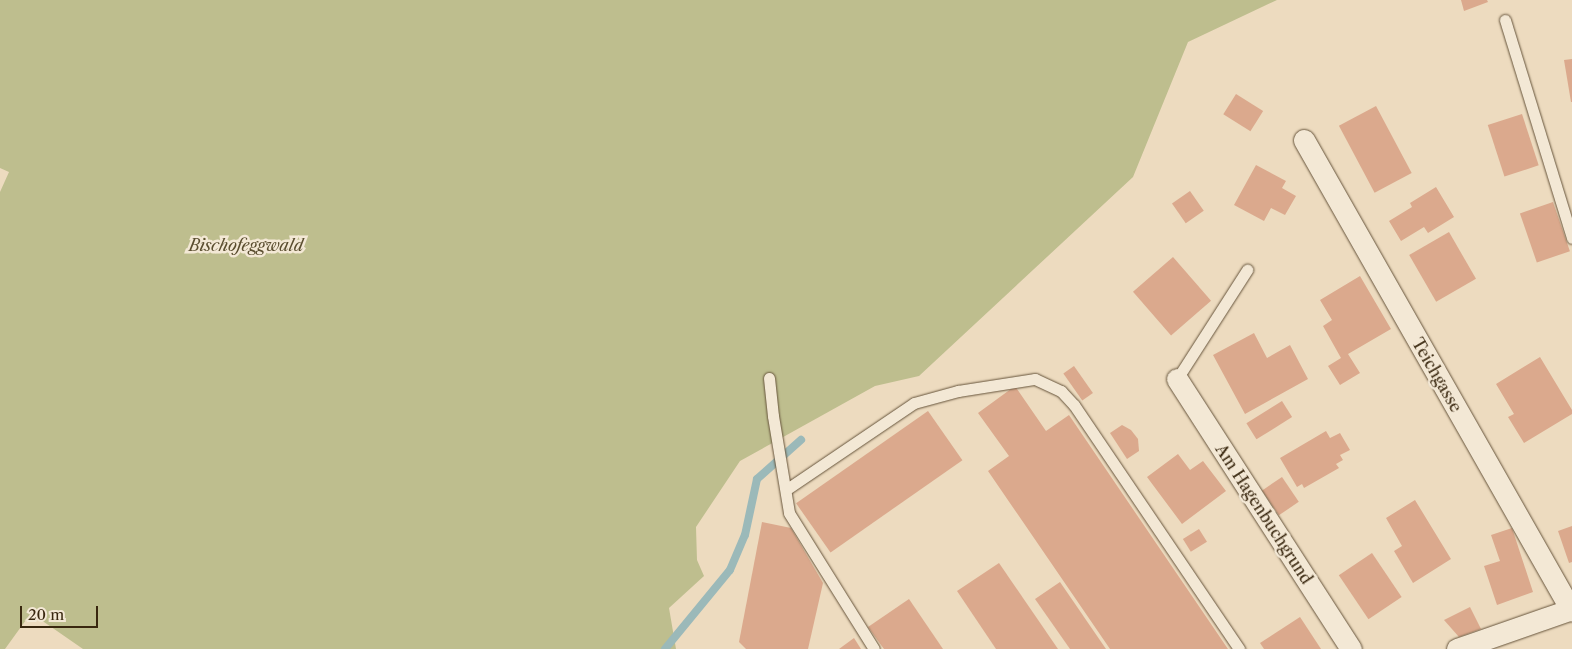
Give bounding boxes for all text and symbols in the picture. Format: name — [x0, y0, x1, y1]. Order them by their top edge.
park label: Bischofeggwald — [189, 235, 303, 255]
street label: Teichgasse — [1408, 335, 1466, 415]
street label: Am Hagenbuchgrund — [1212, 440, 1316, 588]
scale bar — [22, 596, 100, 628]
text: 20 m — [28, 605, 64, 624]

